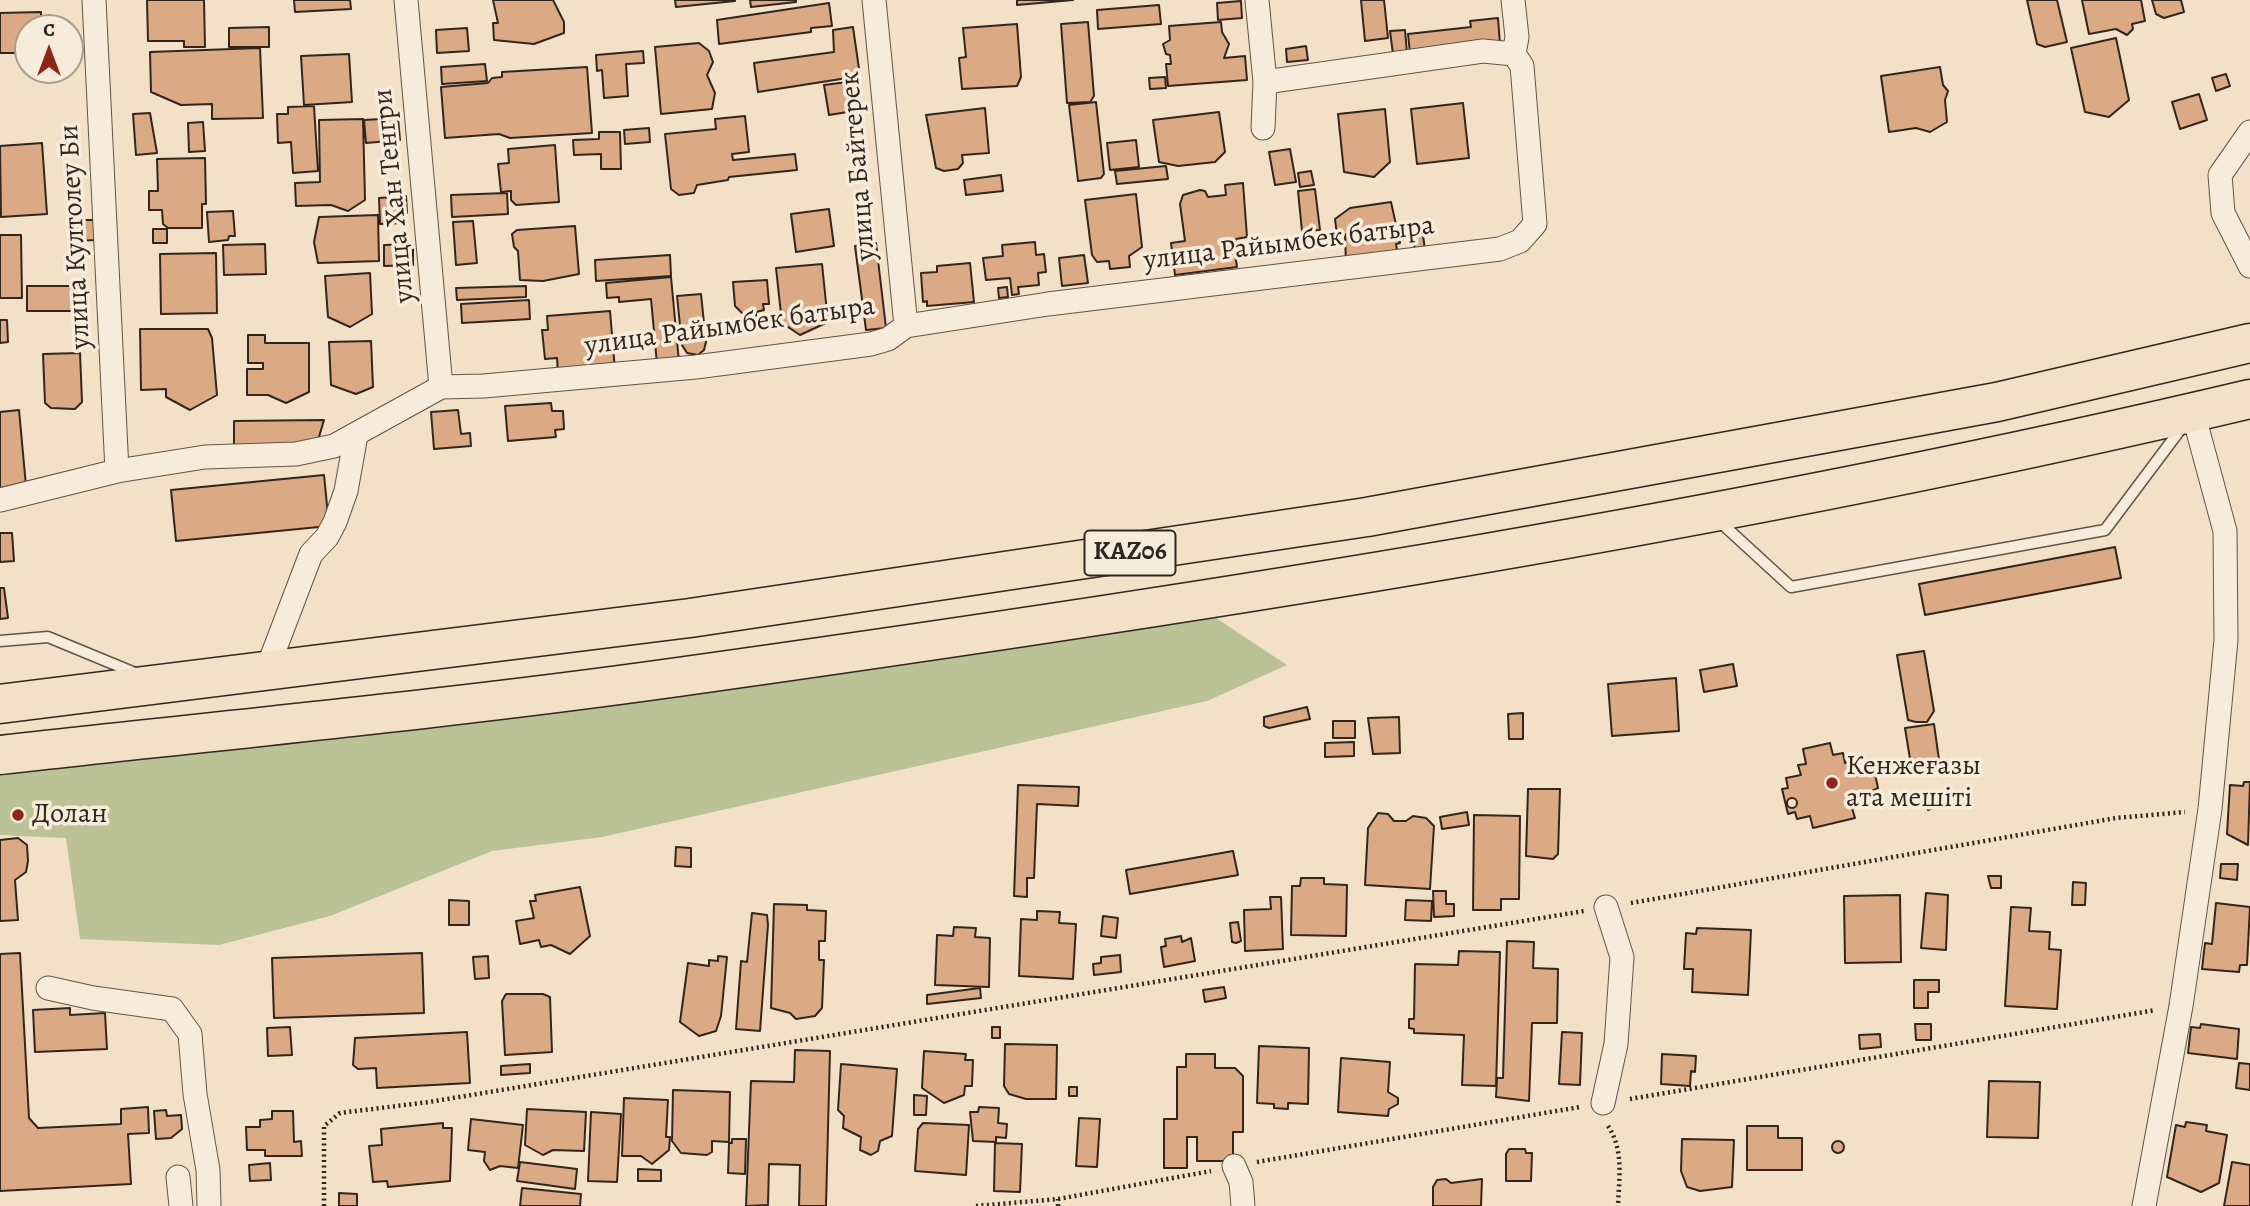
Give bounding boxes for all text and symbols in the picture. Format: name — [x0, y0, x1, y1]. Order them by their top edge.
north arrow — [14, 14, 84, 84]
text: С — [43, 17, 55, 43]
street label: улица Байтерек — [834, 70, 884, 262]
street label: улица Хан Тенгри — [367, 87, 423, 305]
street label: улица Култолеу Би — [53, 124, 99, 350]
street label: улица Райымбек батыра — [1142, 209, 1436, 279]
street label: улица Райымбек батыра — [583, 290, 877, 364]
road number: KАZ06 — [1084, 530, 1176, 576]
place label: Кенжеғазы ата мешіті — [1846, 750, 1981, 816]
marker: Кенжеғазы ата мешіті — [1824, 775, 1840, 791]
place label: Долан — [32, 798, 107, 832]
marker: Долан — [10, 807, 26, 823]

